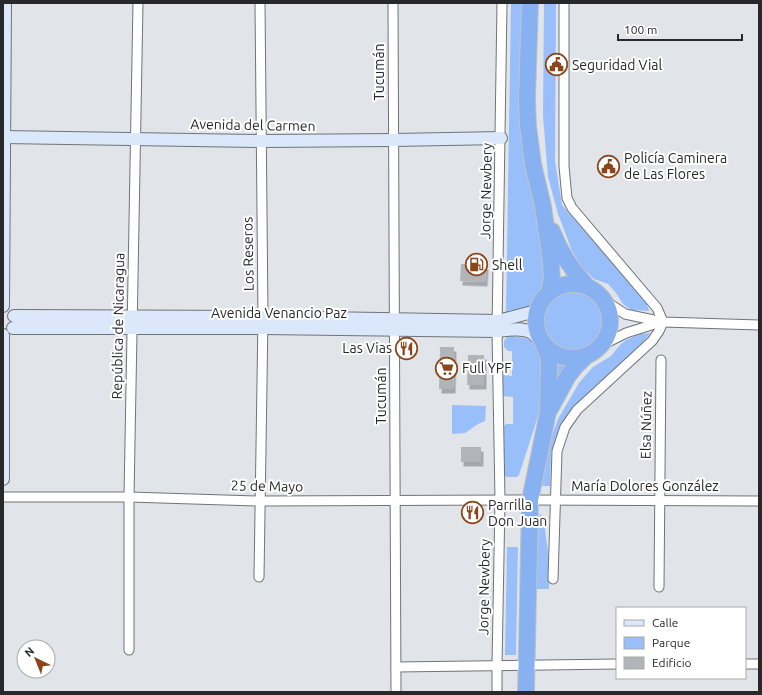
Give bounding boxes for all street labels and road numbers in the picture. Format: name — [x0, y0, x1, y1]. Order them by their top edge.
street label: Tucumán — [371, 43, 387, 101]
street label: Avenida del Carmen — [190, 116, 316, 134]
street label: Jorge Newbery — [477, 143, 495, 239]
street label: Los Reseros — [239, 217, 257, 291]
street label: República de Nicaragua — [109, 253, 127, 399]
street label: Avenida Venancio Paz — [211, 305, 347, 321]
street label: Tucumán — [373, 367, 389, 425]
street label: Elsa Núñez — [637, 391, 655, 459]
street label: 25 de Mayo — [231, 477, 303, 495]
street label: María Dolores González — [571, 478, 719, 494]
street label: Jorge Newbery — [475, 539, 493, 635]

